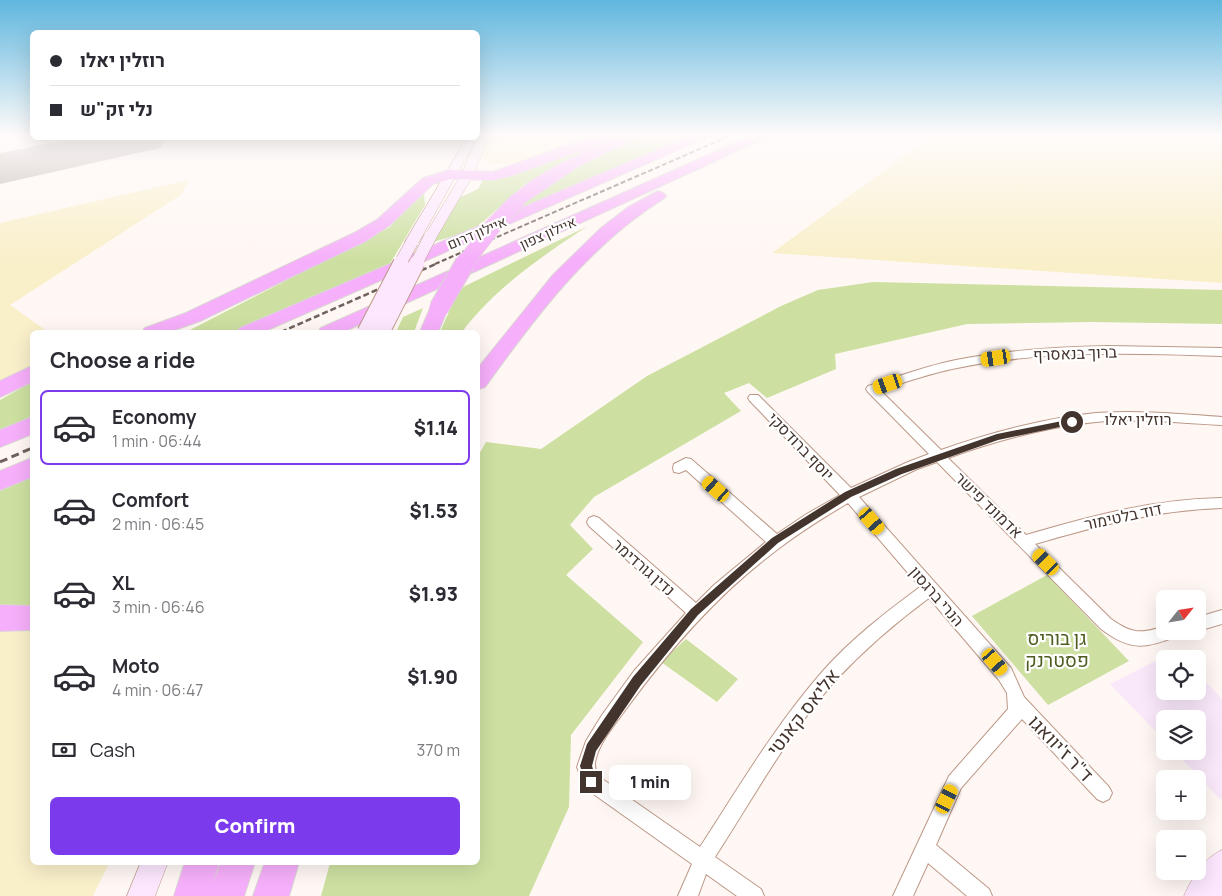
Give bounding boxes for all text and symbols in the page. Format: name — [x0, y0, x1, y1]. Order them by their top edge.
text: רוזלין יאלו — [80, 47, 165, 73]
text: נלי זק"ש — [80, 96, 153, 122]
street label: איילון דרום — [444, 212, 509, 254]
street label: איילון צפון — [516, 212, 579, 253]
street label: ברוך בנאסרף — [1033, 341, 1118, 365]
text: Choose a ride — [50, 345, 195, 375]
car — [980, 348, 1011, 368]
car — [871, 372, 904, 396]
text: Economy — [112, 404, 196, 430]
icon: car — [52, 405, 97, 450]
street label: יוסף ברודסקי — [763, 407, 839, 485]
street label: רוזלין יאלו — [1104, 408, 1172, 430]
route start — [1061, 411, 1083, 433]
text: $1.14 — [414, 415, 458, 441]
text: 1 min · 06:44 — [112, 430, 202, 452]
street label: אדמונד פישר — [950, 467, 1028, 543]
car — [699, 473, 732, 505]
text: Comfort — [112, 487, 189, 513]
icon: car — [52, 488, 97, 533]
street label: דוד בלטימור — [1082, 497, 1164, 535]
text: $1.53 — [409, 498, 458, 524]
car — [856, 505, 887, 537]
text: 2 min · 06:45 — [112, 513, 204, 535]
street label: נדין גורדימר — [608, 534, 680, 600]
car — [1030, 546, 1061, 578]
street label: הנרי ברגסון — [905, 561, 969, 631]
text: XL — [112, 570, 135, 596]
icon: car — [52, 571, 97, 616]
text: $1.93 — [409, 581, 458, 607]
north arrow — [1156, 590, 1206, 640]
map controls — [1156, 590, 1206, 880]
text: 3 min · 06:46 — [112, 596, 205, 618]
park label: גן בוריס פסטרנק — [1025, 625, 1089, 673]
car — [979, 646, 1010, 678]
button: locate — [1156, 650, 1206, 700]
text: Moto — [112, 653, 159, 679]
icon: car — [52, 654, 97, 699]
street label: אליאס קאנטי — [761, 663, 845, 761]
text: $1.90 — [407, 664, 458, 690]
text: 4 min · 06:47 — [112, 679, 203, 701]
street label: ד"ר ז'יוואגו — [1023, 709, 1099, 787]
button: layers — [1156, 710, 1206, 760]
icon: cash — [50, 736, 78, 764]
text: Cash — [90, 737, 135, 763]
text: 370 m — [417, 739, 460, 761]
callout: 1 min — [608, 764, 691, 800]
button: + — [1156, 770, 1206, 820]
route end — [580, 771, 602, 793]
text: 1 min — [630, 771, 670, 793]
car — [933, 782, 960, 816]
button: Confirm — [50, 797, 460, 855]
button: − — [1156, 830, 1206, 880]

